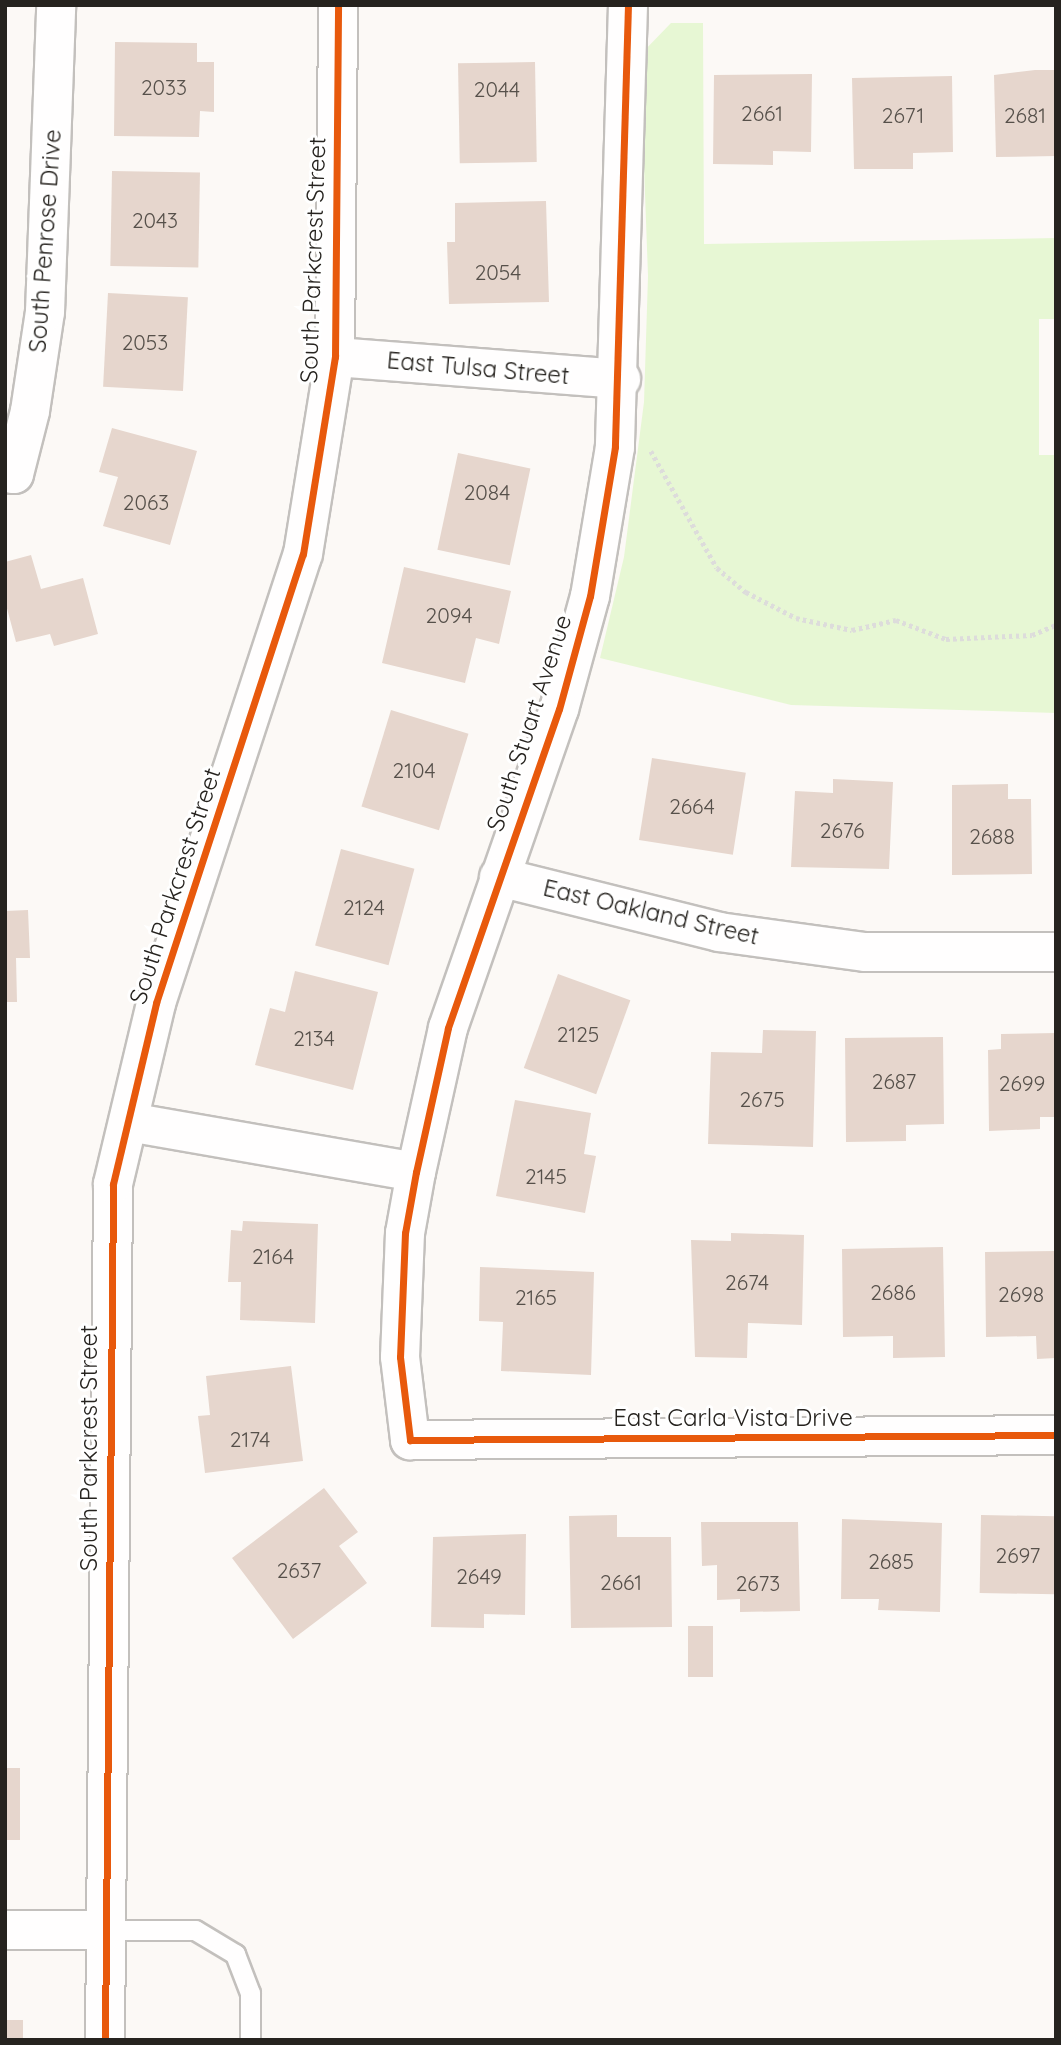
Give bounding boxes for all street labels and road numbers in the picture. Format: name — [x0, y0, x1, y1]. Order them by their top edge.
street label: South Penrose Drive — [23, 128, 67, 354]
street label: South Parkcrest Street — [294, 136, 332, 384]
street label: East Tulsa Street — [386, 346, 570, 390]
street label: South Stuart Avenue — [480, 611, 578, 835]
street label: South Parkcrest Street — [123, 764, 227, 1008]
street label: East Oakland Street — [540, 873, 762, 951]
street label: South Parkcrest Street — [75, 1325, 103, 1571]
street label: East Carla Vista Drive — [613, 1404, 853, 1432]

